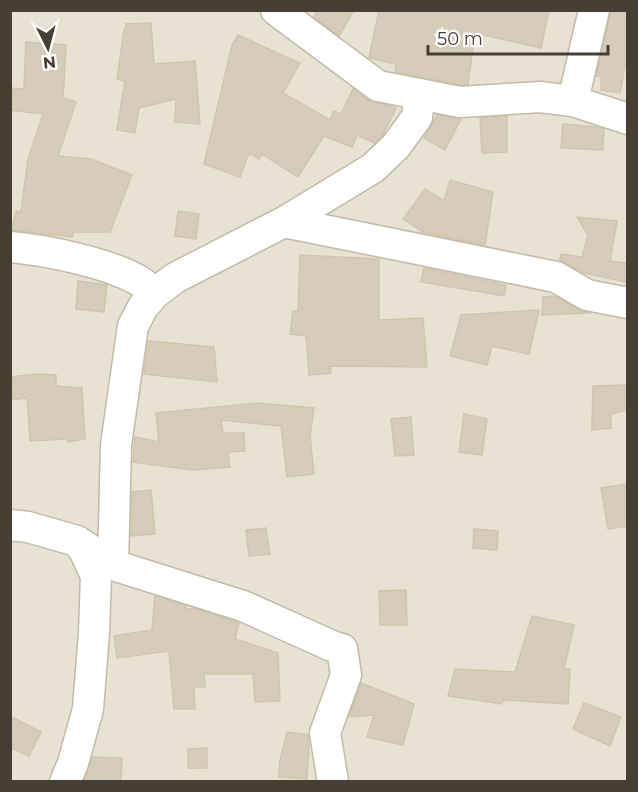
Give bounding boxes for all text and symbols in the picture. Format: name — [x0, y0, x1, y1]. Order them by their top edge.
north arrow — [18, 18, 78, 78]
scale bar — [428, 18, 608, 56]
text: 50 m — [437, 28, 483, 50]
text: N — [42, 52, 57, 73]

